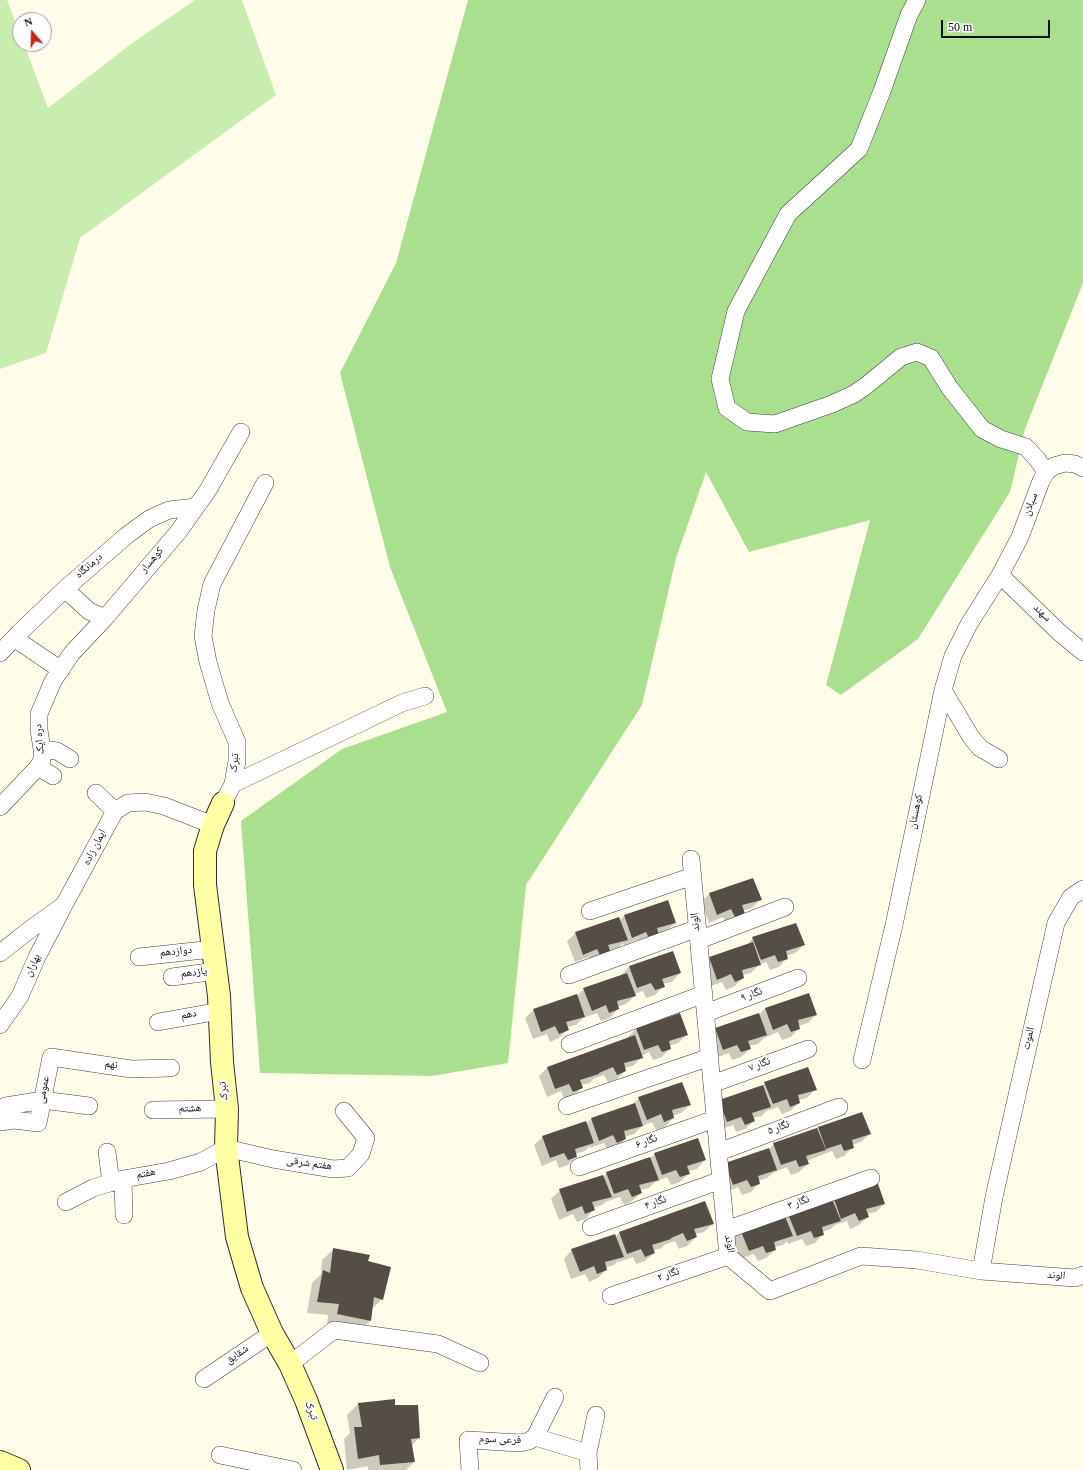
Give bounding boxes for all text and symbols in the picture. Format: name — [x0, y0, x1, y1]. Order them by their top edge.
north arrow — [12, 12, 52, 52]
scale bar — [943, 12, 1052, 38]
text: N — [22, 15, 34, 29]
text: 50 m — [948, 20, 972, 34]
street label: سبلان — [1022, 492, 1042, 518]
street label: کوهسار — [138, 545, 168, 577]
street label: درمانگاه — [74, 552, 106, 582]
street label: سهند — [1029, 602, 1053, 626]
street label: دره ایک — [33, 723, 49, 755]
street label: تبرک — [229, 753, 243, 773]
street label: کوهستان — [907, 793, 927, 831]
street label: ایمان زاده — [81, 828, 111, 868]
street label: الوند — [690, 912, 704, 932]
street label: دوازدهم — [159, 945, 193, 961]
street label: بهاران — [23, 953, 45, 979]
street label: یازدهم — [180, 966, 208, 982]
street label: نگار ۹ — [739, 986, 765, 1006]
street label: دهم — [180, 1008, 198, 1024]
street label: الموت — [1021, 1026, 1039, 1052]
street label: نگار ۷ — [747, 1056, 773, 1076]
street label: نهم — [104, 1059, 118, 1073]
street label: عمومی — [36, 1075, 54, 1105]
street label: تبرک — [217, 1081, 233, 1101]
street label: هشتم — [179, 1103, 201, 1117]
street label: نگار ۵ — [766, 1119, 792, 1139]
street label: نگار ۶ — [634, 1133, 660, 1153]
street label: هفتم شرقی — [285, 1155, 333, 1175]
street label: هفتم — [135, 1167, 157, 1183]
street label: نگار ۴ — [643, 1194, 669, 1214]
street label: نگار ۳ — [786, 1194, 812, 1214]
street label: الوند — [720, 1234, 736, 1254]
street label: نگار ۲ — [656, 1266, 682, 1286]
street label: الوند — [1046, 1270, 1066, 1284]
street label: شقایق — [224, 1343, 252, 1369]
street label: تبرک — [300, 1400, 320, 1422]
street label: فرعی سوم — [479, 1434, 521, 1448]

